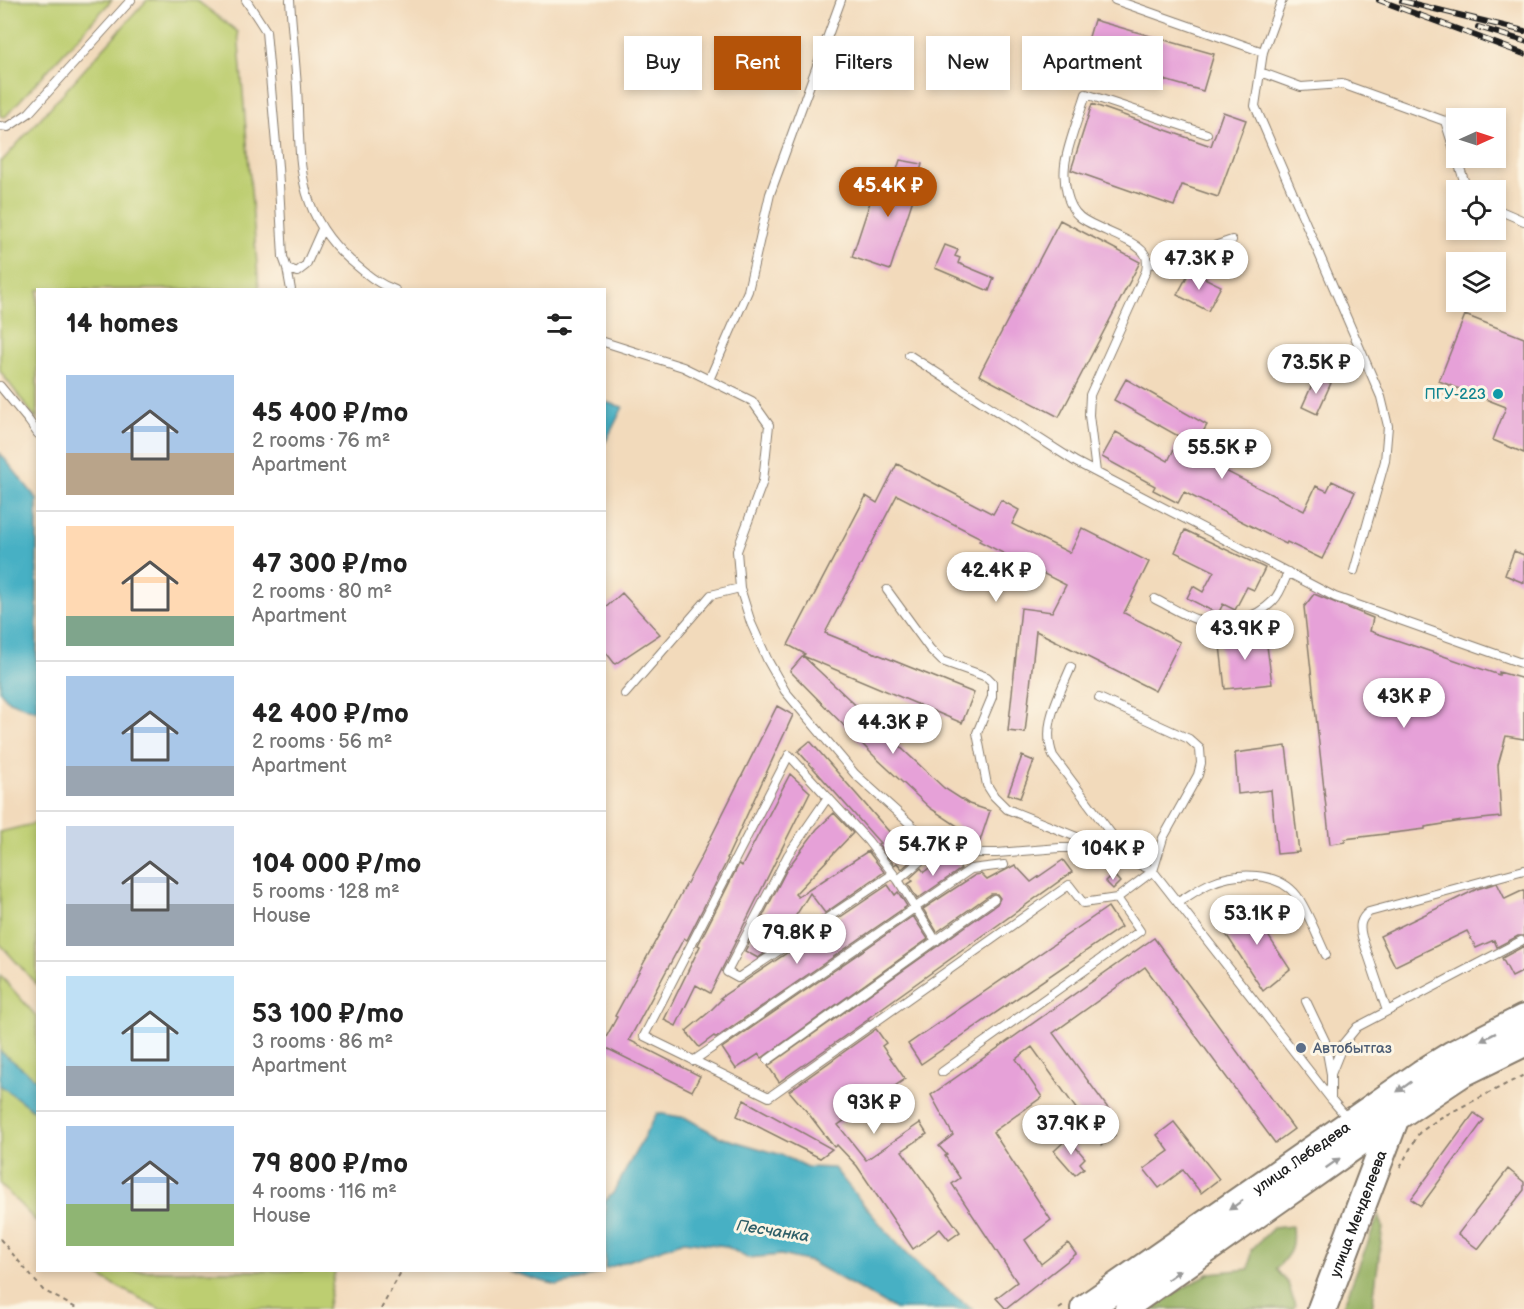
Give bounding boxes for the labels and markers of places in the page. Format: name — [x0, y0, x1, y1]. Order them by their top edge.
pin: 45.4K ₽ — [833, 167, 943, 218]
pin: 47.3K ₽ — [1144, 240, 1254, 291]
pin: 73.5K ₽ — [1261, 344, 1371, 395]
place label: ПГУ-223 — [1425, 385, 1486, 404]
marker: ПГУ-223 — [1491, 387, 1505, 401]
pin: 55.5K ₽ — [1167, 429, 1277, 480]
pin: 42.4K ₽ — [941, 552, 1051, 603]
pin: 43.9K ₽ — [1190, 610, 1300, 661]
pin: 43K ₽ — [1362, 678, 1446, 729]
pin: 44.3K ₽ — [838, 704, 948, 755]
pin: 54.7K ₽ — [878, 826, 988, 877]
pin: 104K ₽ — [1064, 830, 1162, 881]
pin: 53.1K ₽ — [1202, 895, 1312, 946]
pin: 79.8K ₽ — [742, 914, 852, 965]
place label: Автобытгаз — [1312, 1039, 1392, 1058]
marker: Автобытгаз — [1294, 1041, 1308, 1055]
pin: 93K ₽ — [832, 1084, 916, 1135]
pin: 37.9K ₽ — [1016, 1105, 1126, 1156]

